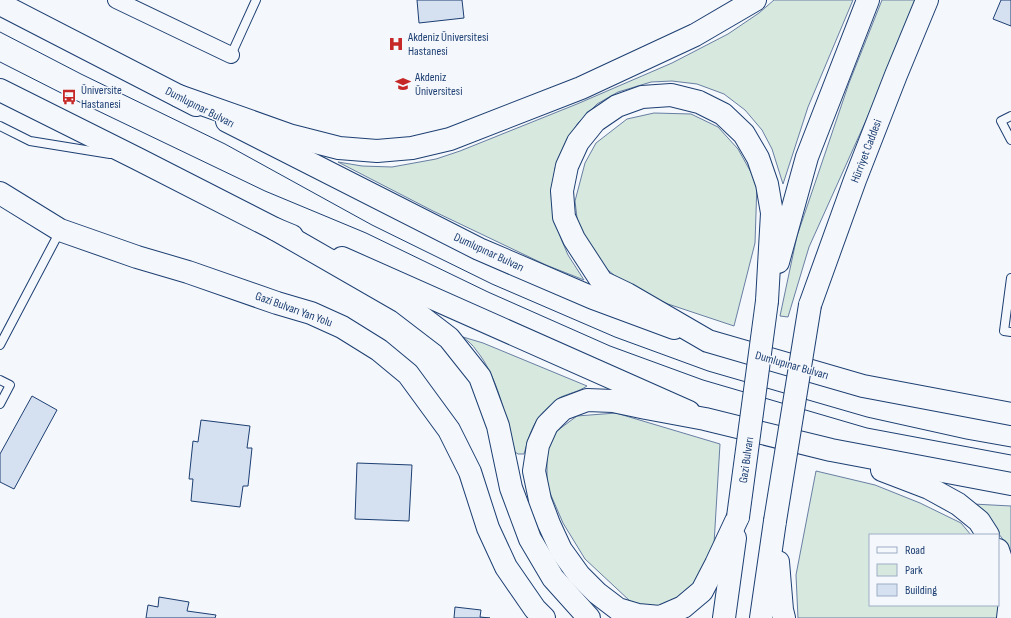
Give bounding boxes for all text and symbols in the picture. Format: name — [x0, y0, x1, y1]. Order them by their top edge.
place label: Akdeniz Üniversitesi Hastanesi — [407, 30, 489, 59]
hospital icon: Akdeniz Üniversitesi Hastanesi — [387, 35, 405, 53]
place label: Akdeniz Üniversitesi — [414, 70, 462, 99]
school or university icon: Akdeniz Üniversitesi — [394, 75, 412, 93]
place label: Üniversite Hastanesi — [81, 83, 122, 112]
street label: Dumlupınar Bulvarı — [163, 84, 237, 131]
bus stop icon: Üniversite Hastanesi — [60, 88, 78, 106]
street label: Hürriyet Caddesi — [848, 117, 885, 185]
street label: Dumlupınar Bulvarı — [451, 230, 526, 275]
street label: Gazi Bulvarı Yan Yolu — [253, 289, 334, 330]
street label: Dumlupınar Bulvarı — [753, 348, 830, 383]
street label: Gazi Bulvarı — [736, 436, 757, 484]
legend — [869, 534, 999, 606]
text: Road — [905, 543, 925, 558]
text: Park — [905, 563, 923, 578]
text: Building — [905, 583, 937, 598]

